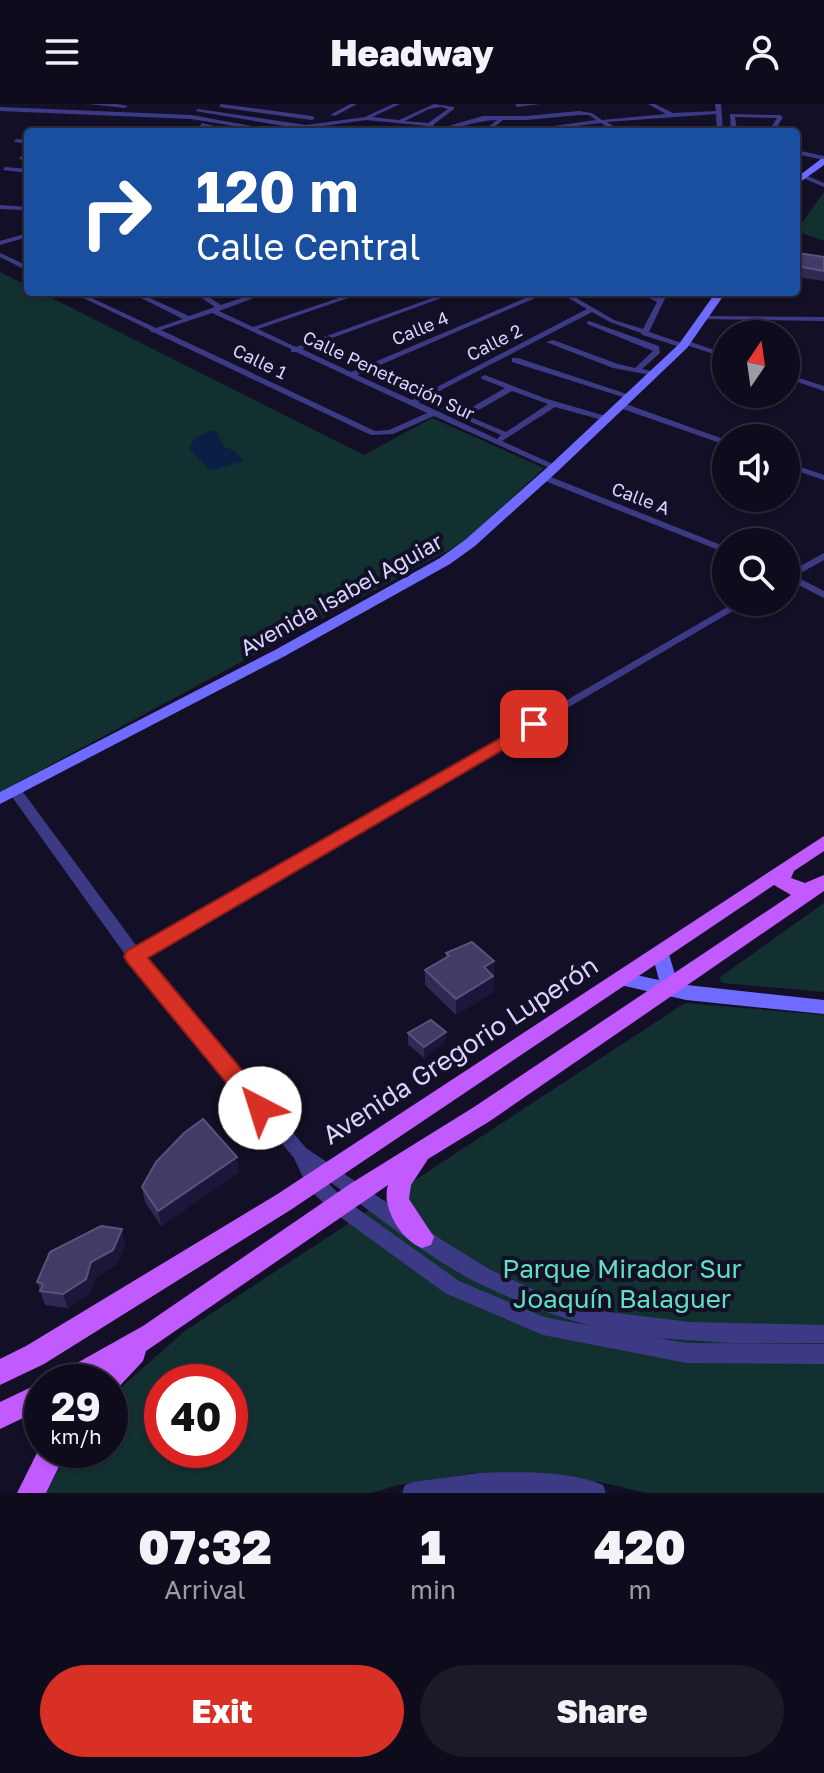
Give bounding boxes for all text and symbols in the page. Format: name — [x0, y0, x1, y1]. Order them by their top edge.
icon: menu — [40, 30, 84, 74]
icon: person — [740, 30, 784, 74]
text: Headway — [330, 31, 494, 74]
text: 120 m — [196, 157, 358, 224]
icon: right — [64, 160, 168, 264]
text: Calle Central — [196, 225, 420, 268]
street label: Calle 4 — [388, 306, 452, 350]
street label: Calle 2 — [463, 319, 525, 365]
north arrow — [712, 320, 800, 408]
map controls — [712, 320, 800, 616]
street label: Calle Penetración Sur — [300, 326, 478, 424]
street label: Calle 1 — [229, 339, 291, 384]
button: sound — [712, 424, 800, 512]
street label: Calle A — [609, 477, 673, 519]
street label: Avenida Isabel Aguiar — [235, 527, 447, 661]
button: search — [712, 528, 800, 616]
pin — [500, 690, 568, 758]
icon: arrive — [512, 702, 556, 746]
street label: Avenida Gregorio Luperón — [317, 949, 603, 1151]
position arrow — [218, 1066, 302, 1150]
park label: Parque Mirador Sur Joaquín Balaguer — [502, 1253, 742, 1314]
speed limit sign: 40 — [144, 1364, 248, 1468]
text: 29 — [51, 1382, 101, 1430]
text: km/h — [51, 1424, 101, 1448]
text: 07:32 — [138, 1517, 272, 1575]
text: 1 — [420, 1517, 446, 1575]
text: 420 — [594, 1517, 686, 1575]
text: Arrival — [164, 1574, 246, 1605]
text: min — [410, 1574, 456, 1605]
text: m — [628, 1574, 651, 1605]
button: Exit — [40, 1665, 404, 1757]
button: Share — [420, 1665, 784, 1757]

